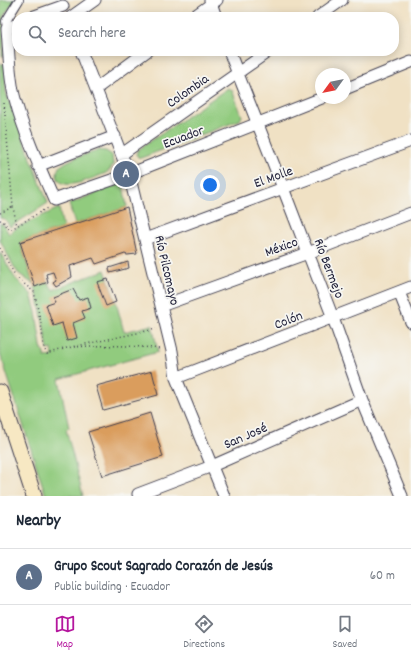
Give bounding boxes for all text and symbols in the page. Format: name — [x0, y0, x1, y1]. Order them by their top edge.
search box — [12, 12, 399, 56]
icon: search — [26, 23, 48, 45]
text: Search here — [58, 23, 126, 45]
north arrow — [315, 68, 351, 104]
street label: Colombia — [163, 70, 214, 113]
street label: Ecuador — [160, 121, 208, 155]
pin: A — [113, 159, 139, 189]
street label: El Molle — [251, 162, 296, 194]
your location — [200, 175, 220, 195]
street label: México — [262, 233, 301, 263]
street label: Río Pilcomayo — [148, 234, 184, 307]
street label: Río Bermejo — [308, 236, 349, 301]
street label: Colón — [272, 306, 306, 335]
street label: San José — [221, 418, 271, 455]
text: Nearby — [16, 510, 60, 534]
text: Grupo Scout Sagrado Corazón de Jesús — [54, 556, 273, 578]
text: A — [25, 567, 33, 586]
text: 60 m — [370, 567, 395, 586]
text: Public building · Ecuador — [54, 578, 170, 597]
tab: Map — [54, 613, 76, 653]
tab: Directions — [183, 613, 225, 653]
tab: Saved — [333, 613, 357, 653]

